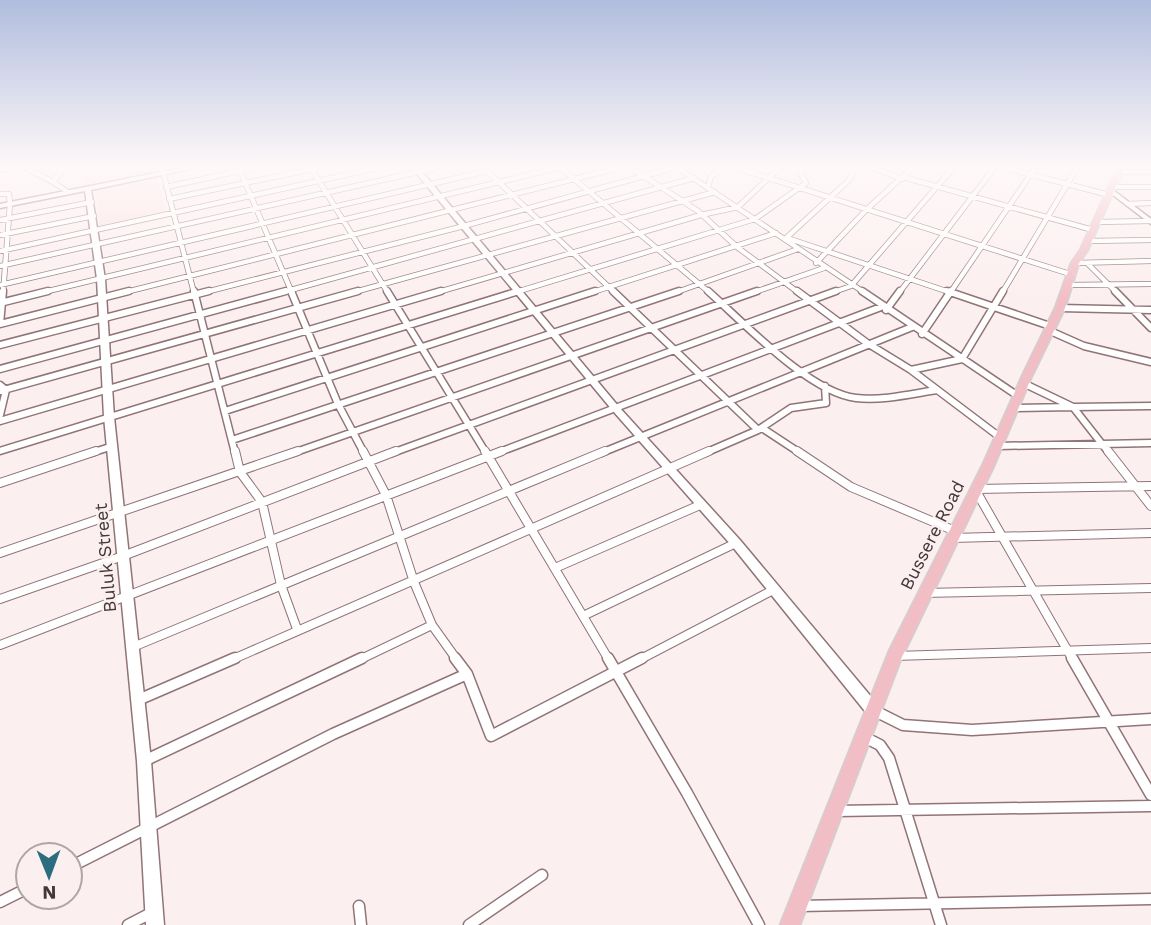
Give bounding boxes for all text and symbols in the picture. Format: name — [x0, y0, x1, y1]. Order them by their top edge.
street label: Bussere Road — [895, 477, 969, 593]
street label: Buluk Street — [90, 502, 120, 614]
north arrow — [14, 841, 84, 911]
text: N — [42, 881, 57, 904]

